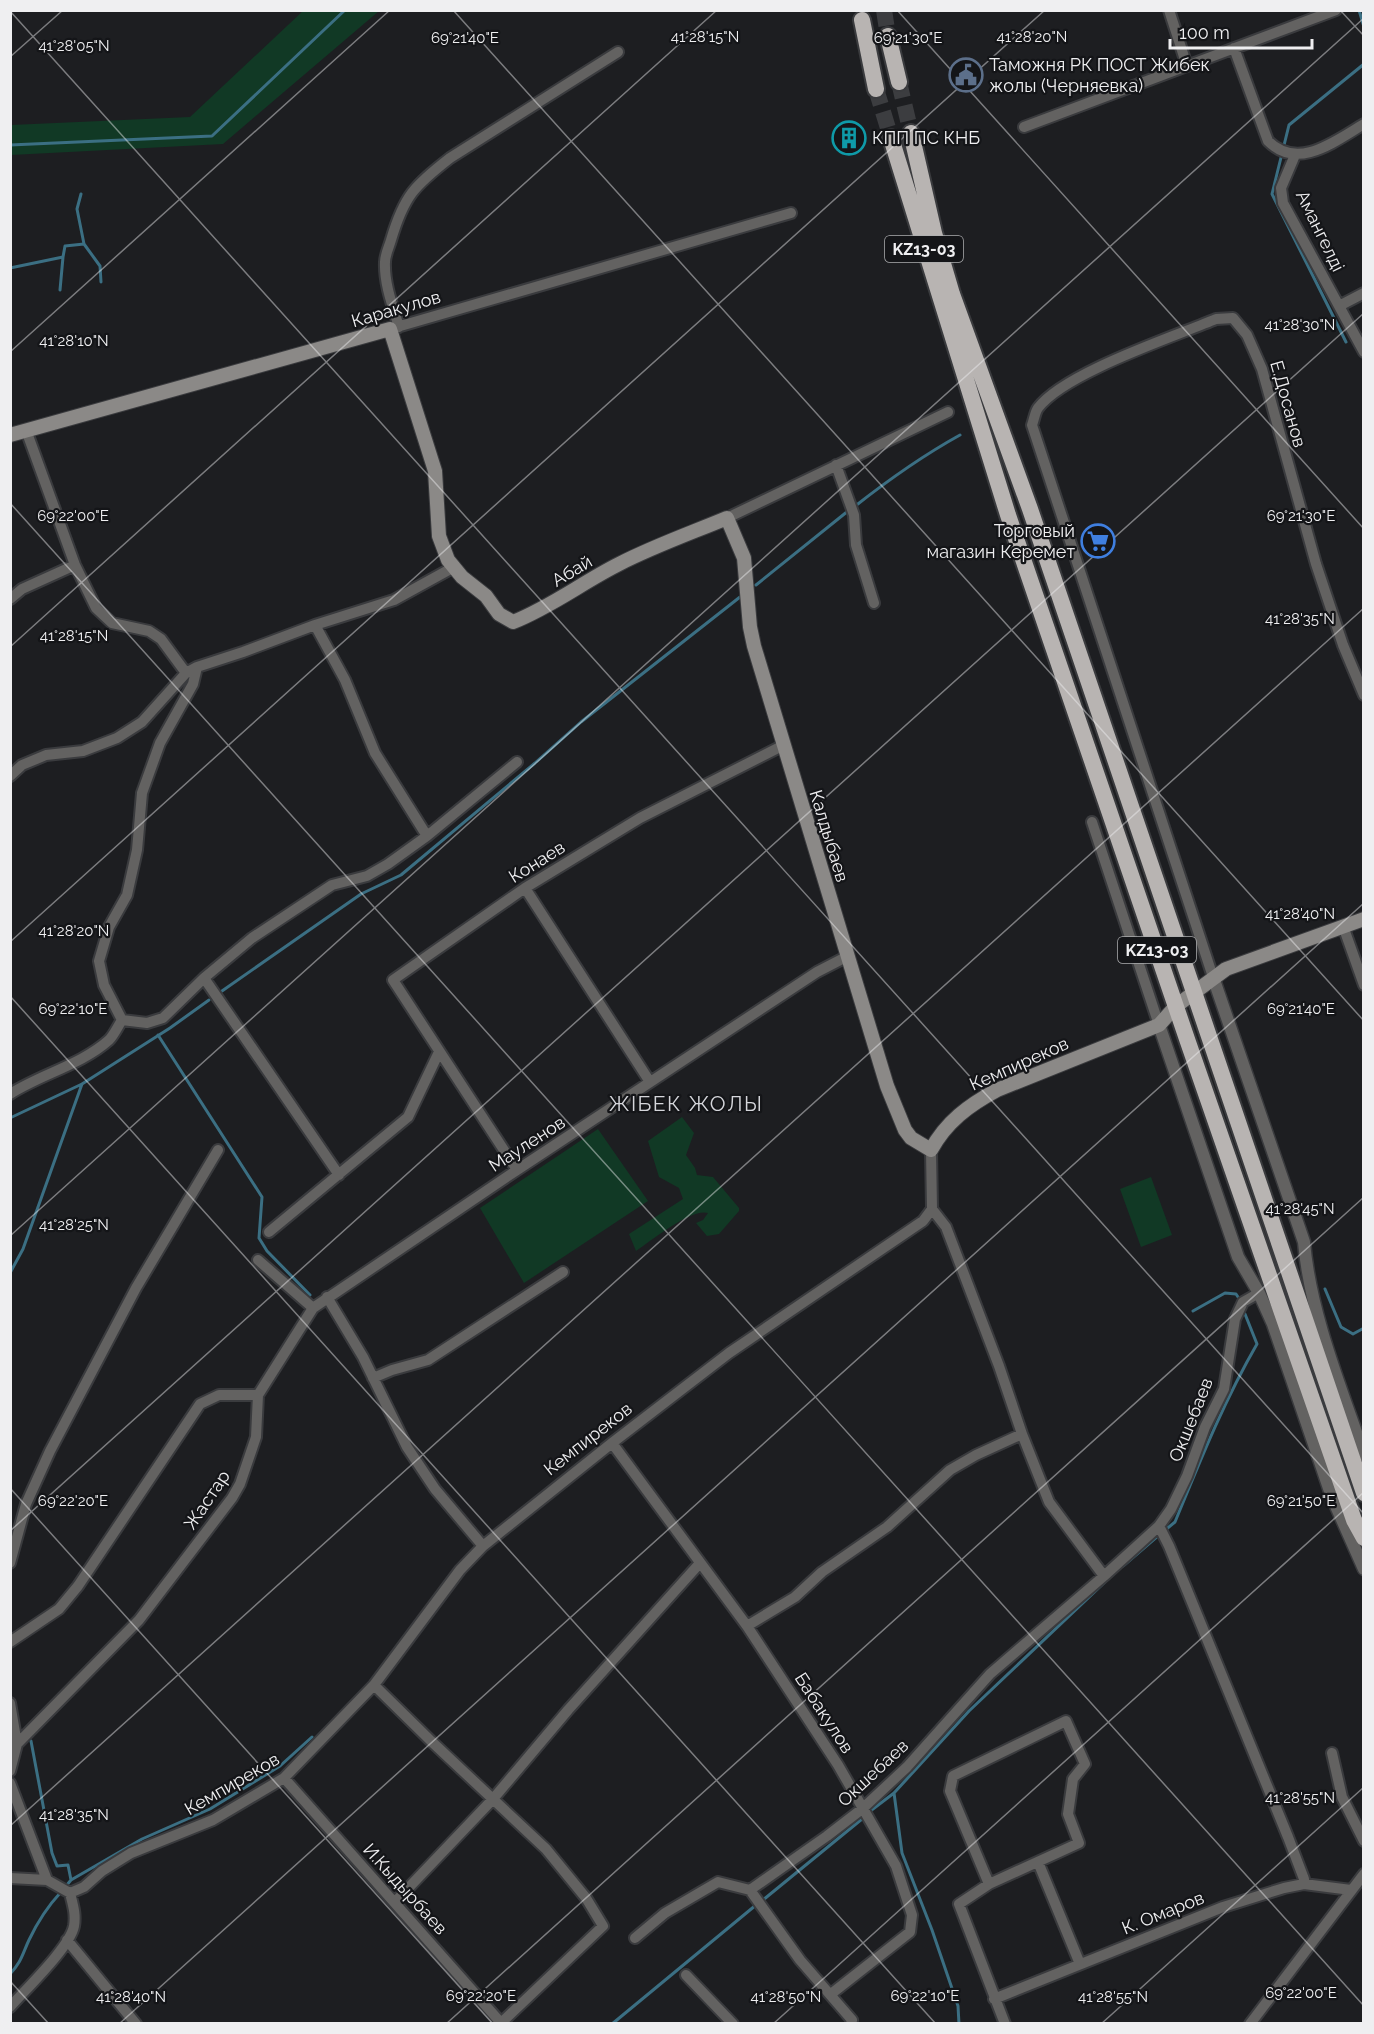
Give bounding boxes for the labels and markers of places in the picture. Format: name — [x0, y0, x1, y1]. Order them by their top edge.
place label: Таможня РК ПОСТ Жибек жолы (Черняевка) — [989, 54, 1210, 96]
public building icon: Таможня РК ПОСТ Жибек жолы (Черняевка) — [948, 57, 984, 93]
building icon: КПП ПС КНБ — [831, 120, 867, 156]
place label: КПП ПС КНБ — [872, 127, 980, 148]
place label: Торговый магазин Керемет — [927, 520, 1075, 562]
supermarket icon: Торговый магазин Керемет — [1080, 523, 1116, 559]

